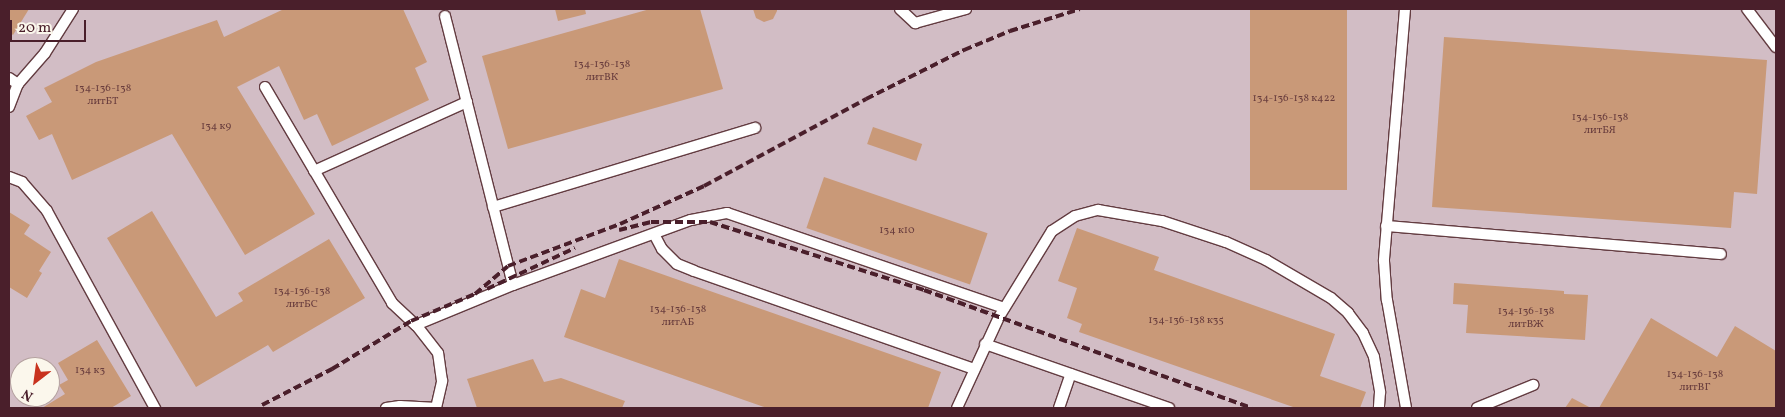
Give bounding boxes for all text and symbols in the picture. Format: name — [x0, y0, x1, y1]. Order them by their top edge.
scale bar — [12, 10, 89, 42]
text: 20 m — [18, 18, 51, 39]
house number: 134-136-138 литВК — [574, 59, 630, 85]
house number: 134-136-138 литБТ — [75, 83, 131, 109]
house number: 134-136-138 к422 — [1252, 92, 1336, 106]
house number: 134-136-138 литБЯ — [1572, 112, 1628, 138]
house number: 134 к9 — [201, 120, 231, 134]
house number: 134 к10 — [879, 224, 915, 238]
house number: 134-136-138 литБС — [274, 286, 330, 312]
house number: 134-136-138 литАБ — [650, 304, 706, 330]
house number: 134-136-138 литВЖ — [1498, 306, 1554, 332]
house number: 134-136-138 к35 — [1148, 314, 1224, 328]
north arrow — [10, 357, 60, 407]
house number: 134 к3 — [75, 364, 105, 378]
house number: 134-136-138 литВГ — [1667, 369, 1723, 395]
text: N — [19, 384, 37, 405]

